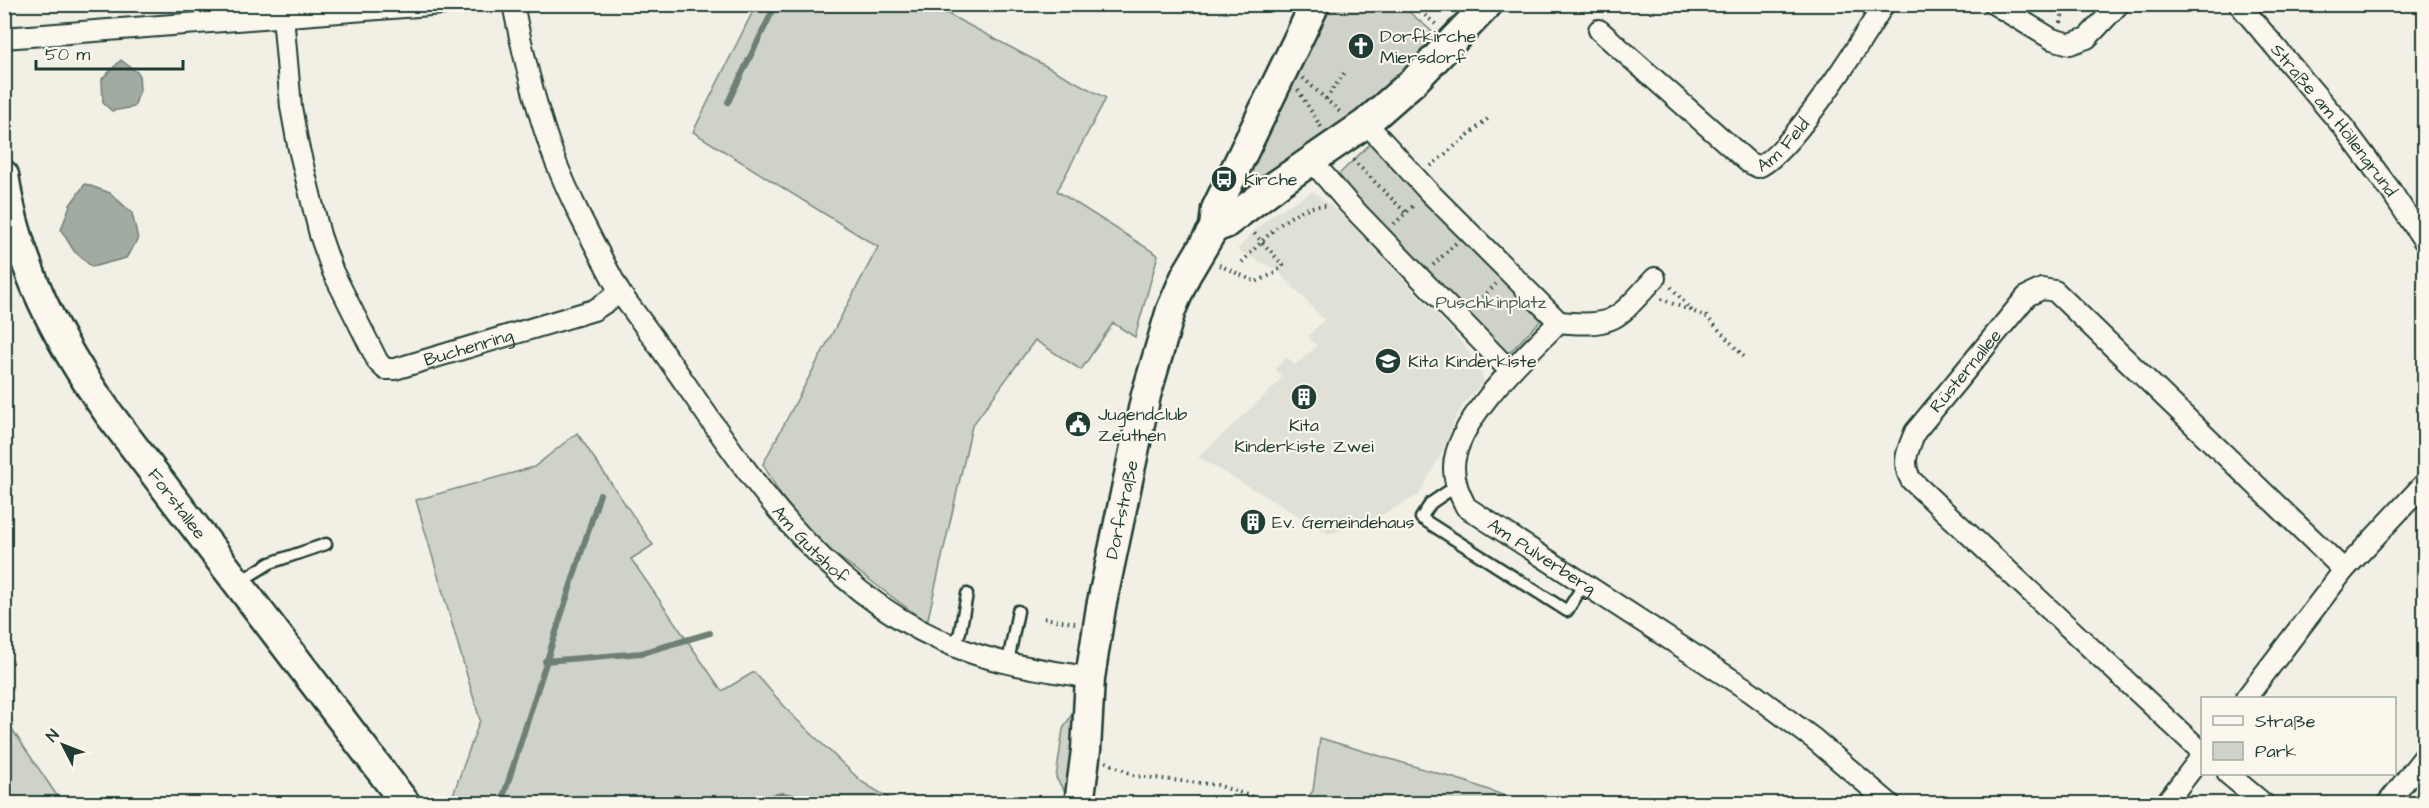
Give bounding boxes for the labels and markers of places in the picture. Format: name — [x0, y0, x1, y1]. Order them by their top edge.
place label: Dorfkirche Miersdorf — [1380, 24, 1476, 70]
church icon: Dorfkirche Miersdorf — [1346, 31, 1376, 61]
bus stop icon: Kirche — [1209, 164, 1239, 194]
place label: Kirche — [1244, 167, 1298, 192]
school or university icon: Kita Kinderkiste — [1373, 346, 1403, 376]
place label: Kita Kinderkiste — [1408, 349, 1537, 374]
building icon: Kita Kinderkiste Zwei — [1289, 382, 1319, 412]
place label: Jugendclub Zeuthen — [1098, 402, 1187, 448]
public building icon: Jugendclub Zeuthen — [1063, 409, 1093, 439]
place label: Kita Kinderkiste Zwei — [1234, 413, 1374, 459]
building icon: Ev. Gemeindehaus — [1238, 507, 1268, 537]
place label: Ev. Gemeindehaus — [1272, 510, 1415, 535]

